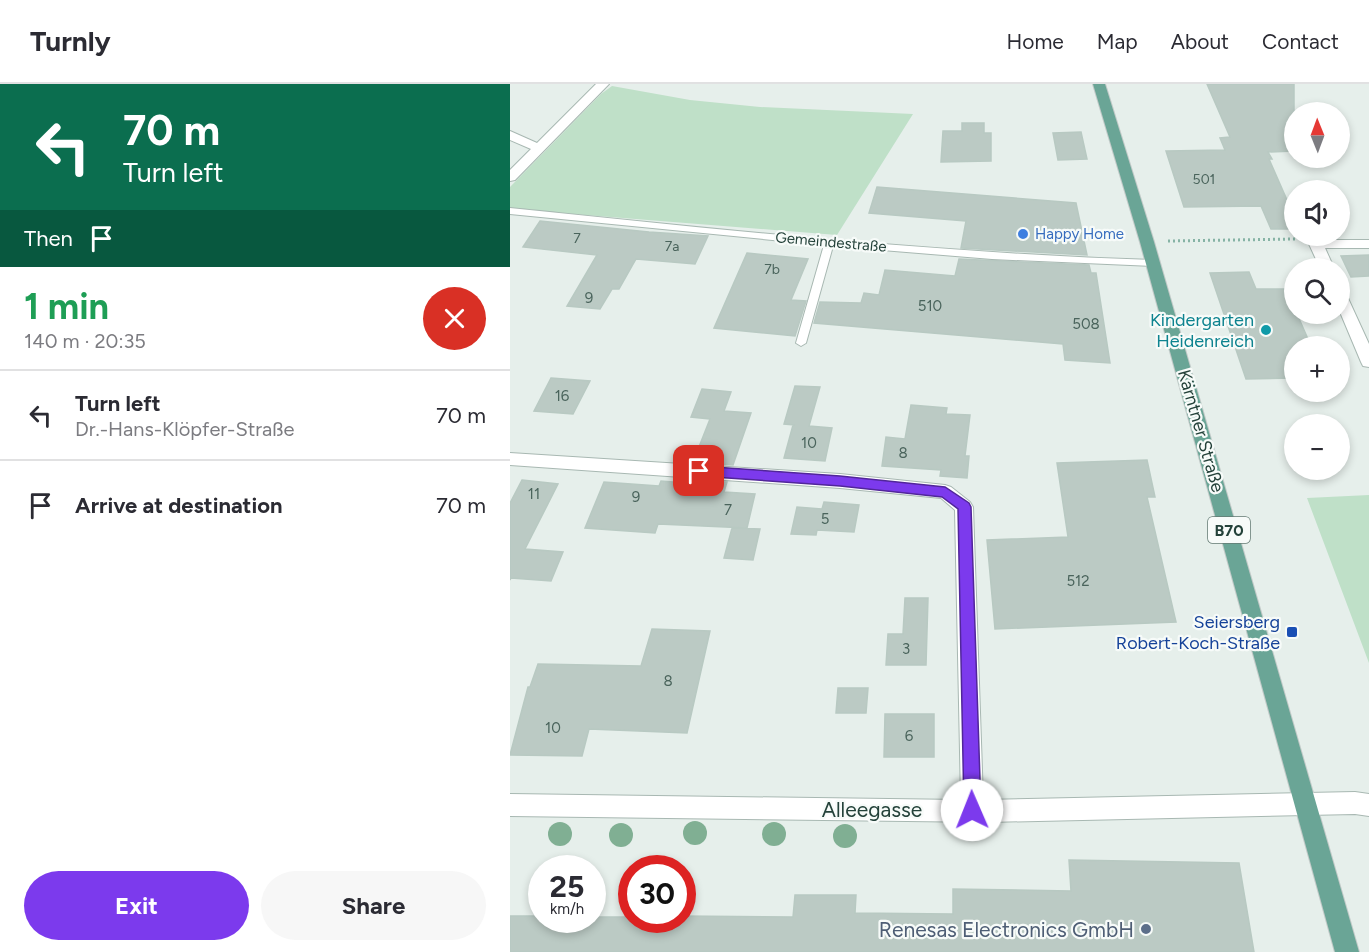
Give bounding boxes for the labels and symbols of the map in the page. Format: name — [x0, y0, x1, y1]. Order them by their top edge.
north arrow — [1284, 102, 1350, 168]
house number: 501 — [1193, 171, 1215, 188]
place label: Happy Home — [1035, 225, 1124, 243]
marker: Happy Home — [1016, 227, 1030, 241]
street label: Gemeindestraße — [775, 228, 887, 256]
house number: 7 — [573, 230, 581, 247]
house number: 7a — [665, 238, 679, 255]
house number: 7b — [764, 261, 780, 278]
house number: 9 — [585, 289, 593, 307]
house number: 510 — [918, 297, 942, 315]
place label: Kindergarten Heidenreich — [1150, 309, 1254, 352]
house number: 508 — [1072, 315, 1100, 333]
marker: Kindergarten Heidenreich — [1259, 323, 1273, 337]
street label: Kärntner Straße — [1173, 367, 1229, 495]
house number: 16 — [555, 387, 570, 405]
house number: 10 — [801, 434, 817, 452]
house number: 8 — [898, 444, 908, 462]
pin — [673, 445, 724, 496]
house number: 11 — [528, 485, 540, 503]
house number: 9 — [632, 488, 640, 506]
house number: 7 — [724, 501, 732, 519]
house number: 5 — [821, 510, 829, 528]
road number: B70 — [1208, 517, 1250, 543]
house number: 512 — [1066, 572, 1090, 590]
place label: Seiersberg Robert-Koch-Straße — [1116, 611, 1280, 654]
marker: Seiersberg Robert-Koch-Straße — [1285, 625, 1299, 639]
house number: 3 — [902, 640, 910, 658]
house number: 8 — [663, 672, 673, 690]
house number: 10 — [545, 719, 561, 737]
house number: 6 — [905, 727, 914, 745]
position arrow — [940, 778, 1004, 842]
street label: Alleegasse — [822, 797, 922, 822]
speed limit sign: 30 — [618, 855, 696, 933]
place label: Renesas Electronics GmbH — [879, 917, 1134, 942]
marker: Renesas Electronics GmbH — [1139, 922, 1153, 936]

